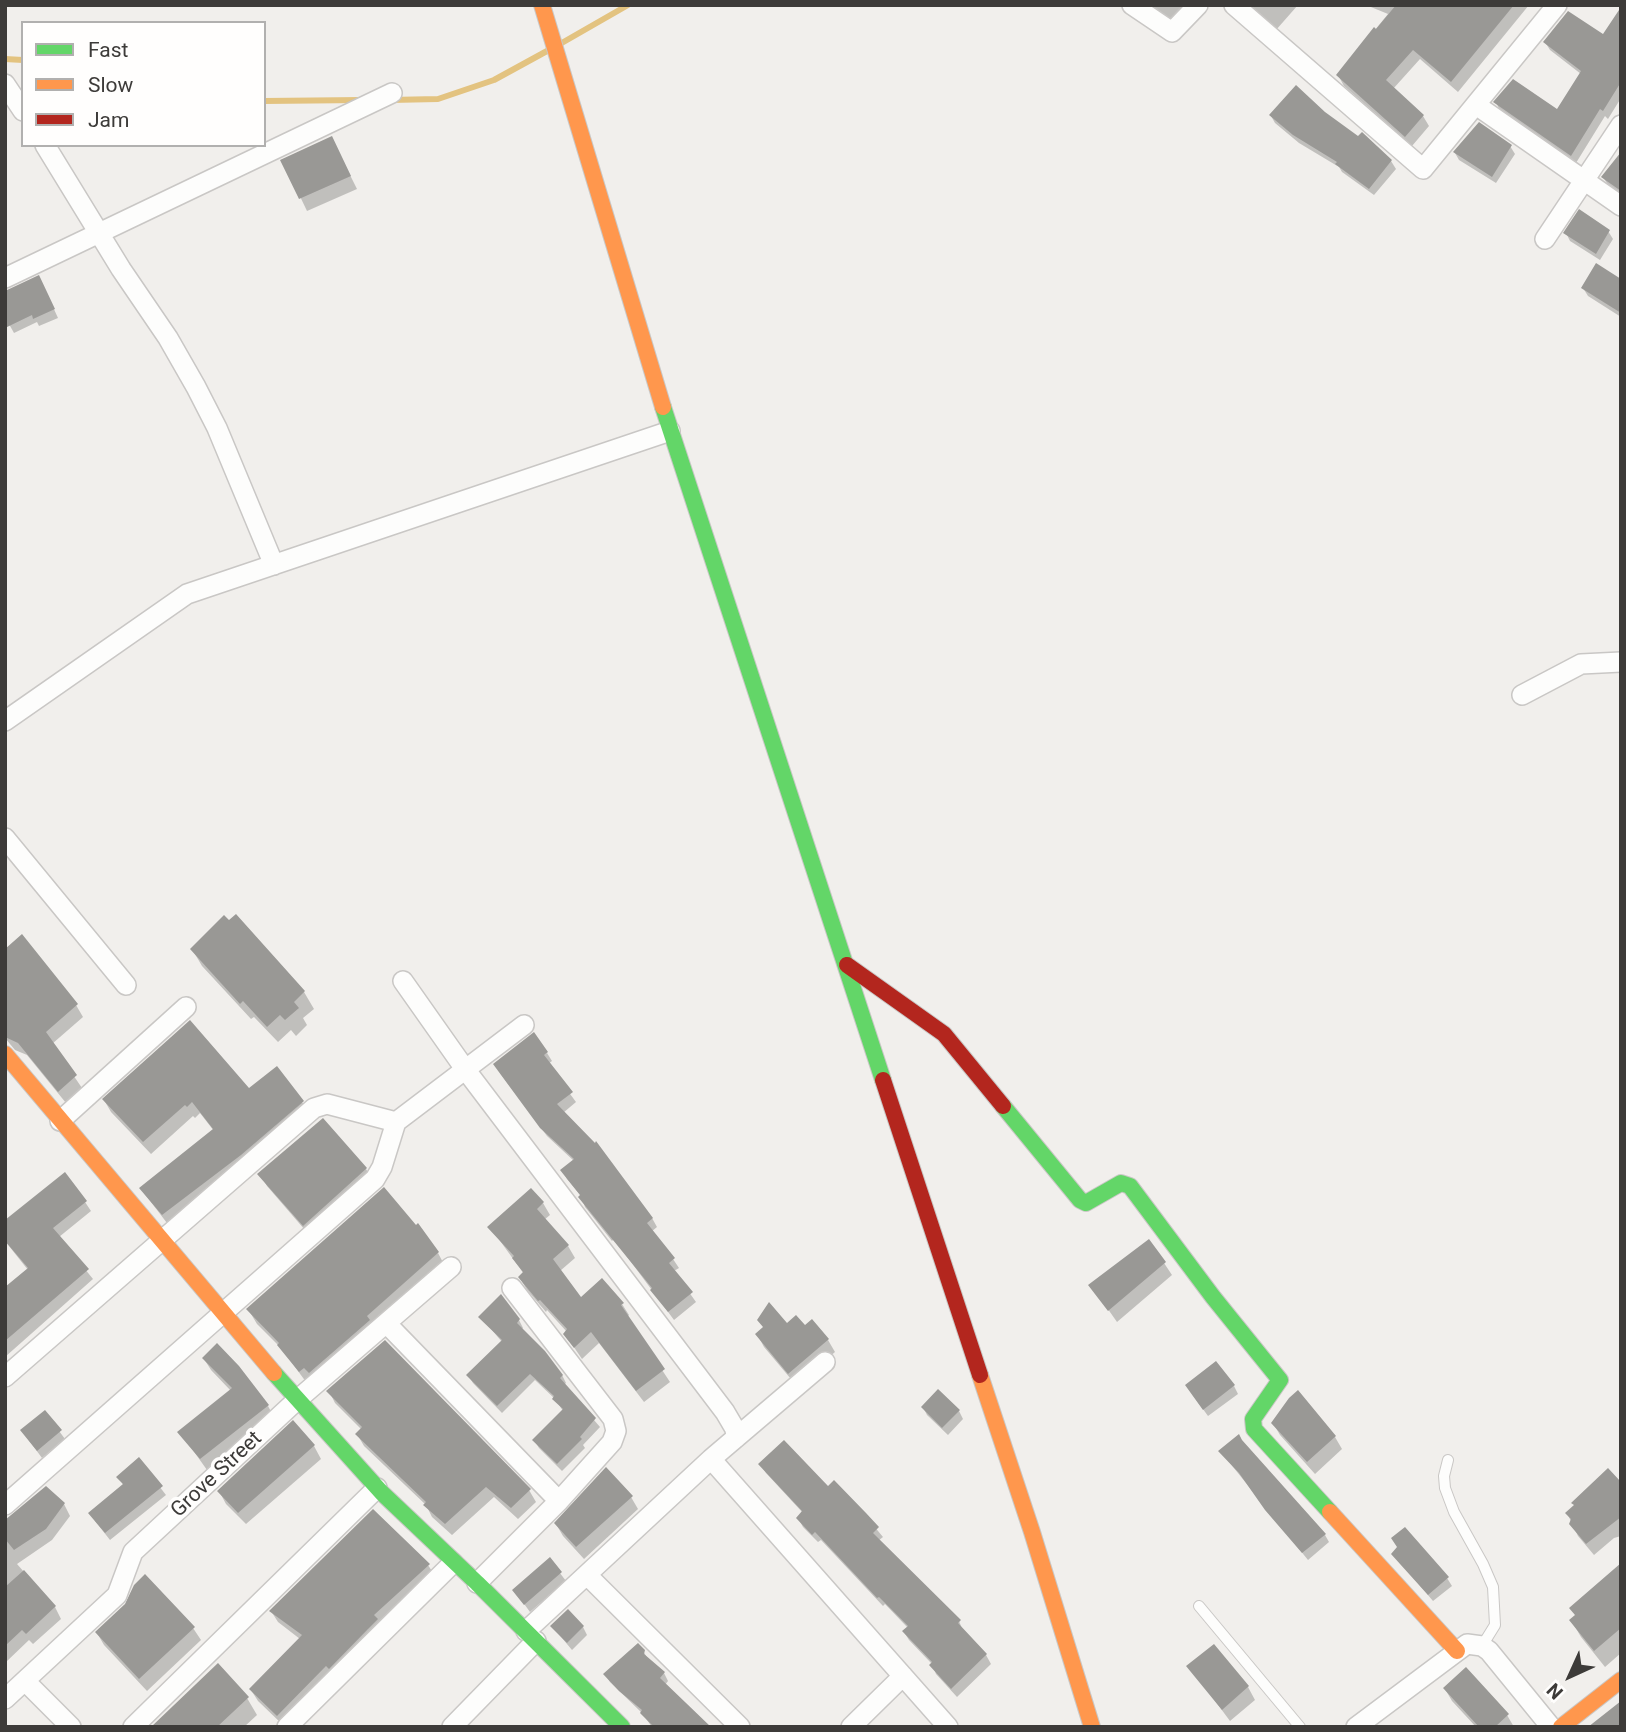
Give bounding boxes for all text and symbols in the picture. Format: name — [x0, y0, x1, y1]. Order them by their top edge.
legend — [21, 21, 266, 147]
text: Fast — [88, 38, 128, 62]
text: Slow — [88, 73, 133, 97]
text: Jam — [88, 108, 129, 132]
street label: Grove Street — [166, 1427, 268, 1523]
north arrow — [1535, 1641, 1605, 1711]
text: N — [1542, 1678, 1568, 1704]

